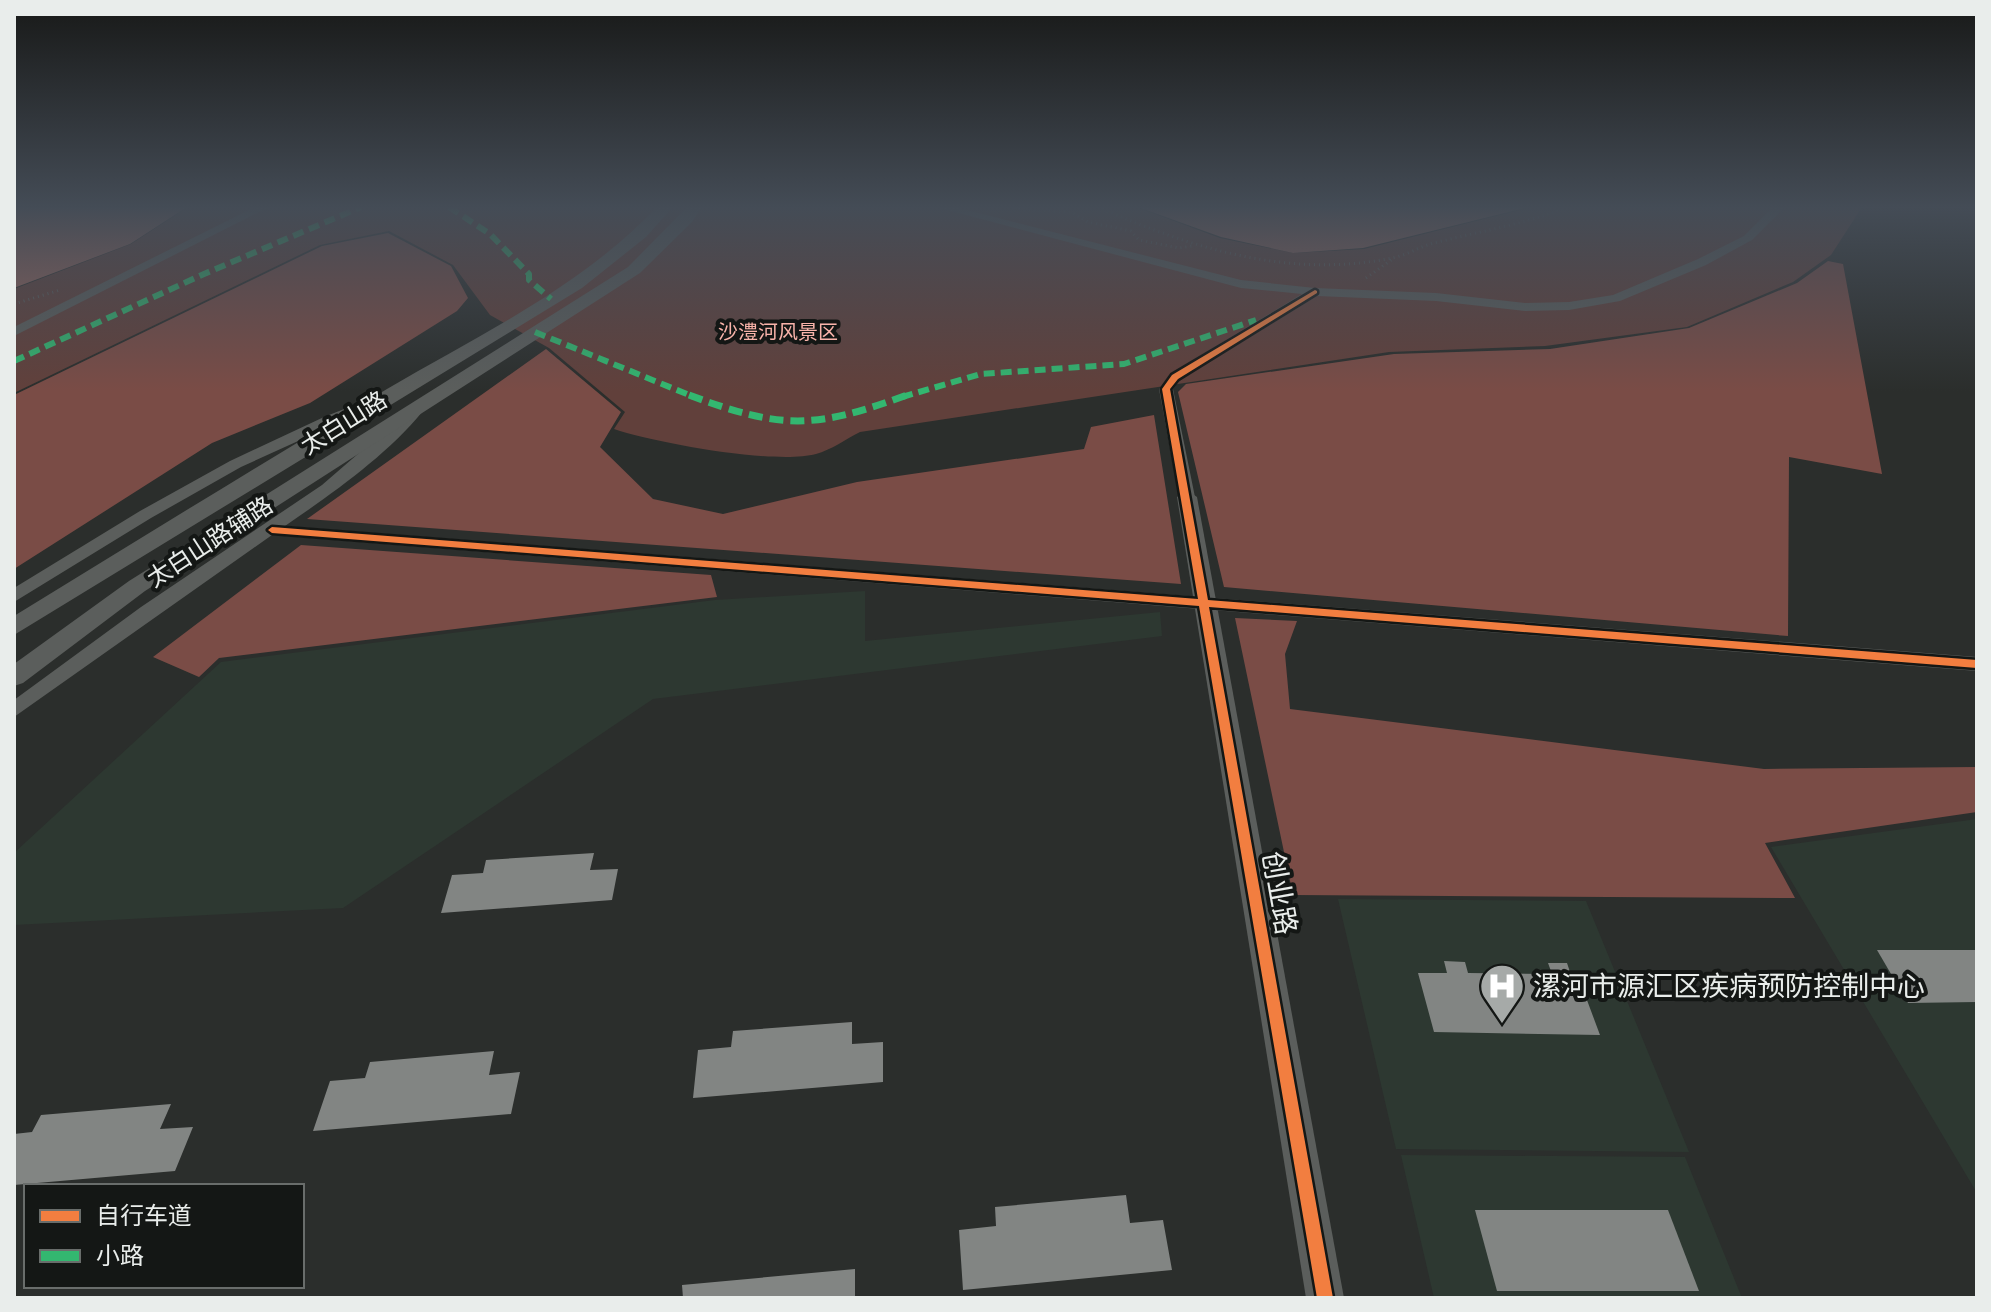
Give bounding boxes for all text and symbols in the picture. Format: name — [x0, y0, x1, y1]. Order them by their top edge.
park label: 沙澧河风景区 — [718, 322, 838, 343]
street label: 太白山路 — [296, 387, 392, 459]
street label: 太白山路辅路 — [143, 492, 277, 592]
street label: 创业路 — [1257, 849, 1301, 937]
hospital icon: 漯河市源汇区疾病预防控制中心 — [1478, 962, 1526, 1025]
place label: 漯河市源汇区疾病预防控制中心 — [1533, 972, 1925, 1002]
legend — [24, 1184, 304, 1288]
text: 自行车道 — [96, 1203, 192, 1229]
text: 小路 — [96, 1243, 144, 1269]

